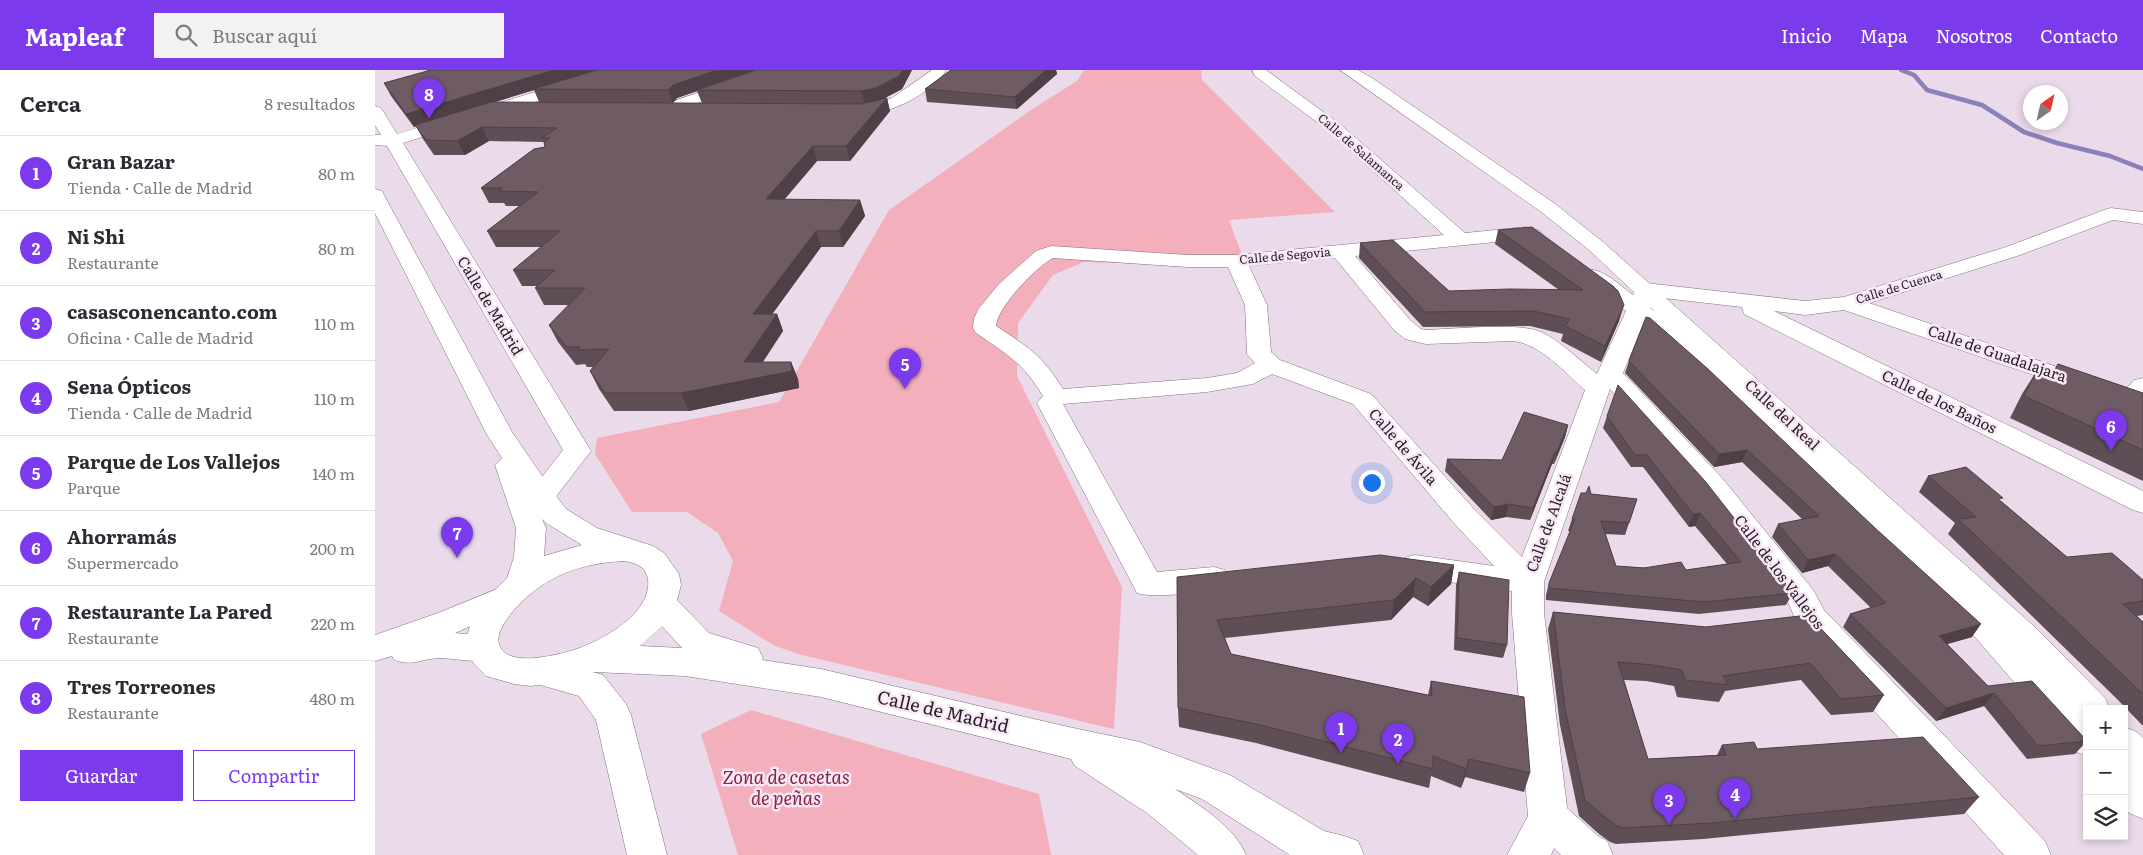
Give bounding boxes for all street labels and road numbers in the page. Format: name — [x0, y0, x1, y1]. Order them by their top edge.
street label: Calle de Salamanca — [1314, 109, 1409, 194]
street label: Calle de Segovia — [1239, 242, 1332, 268]
street label: Calle de Madrid — [453, 251, 530, 359]
street label: Calle de Cuenca — [1853, 264, 1945, 308]
street label: Calle de Guadalajara — [1925, 318, 2071, 387]
street label: Calle de los Baños — [1878, 363, 2001, 439]
street label: Calle del Real — [1740, 373, 1826, 455]
street label: Calle de Ávila — [1364, 402, 1445, 490]
street label: Calle de Alcalá — [1519, 469, 1576, 575]
street label: Calle de los Vallejos — [1730, 509, 1831, 633]
street label: Calle de Madrid — [875, 682, 1012, 739]

